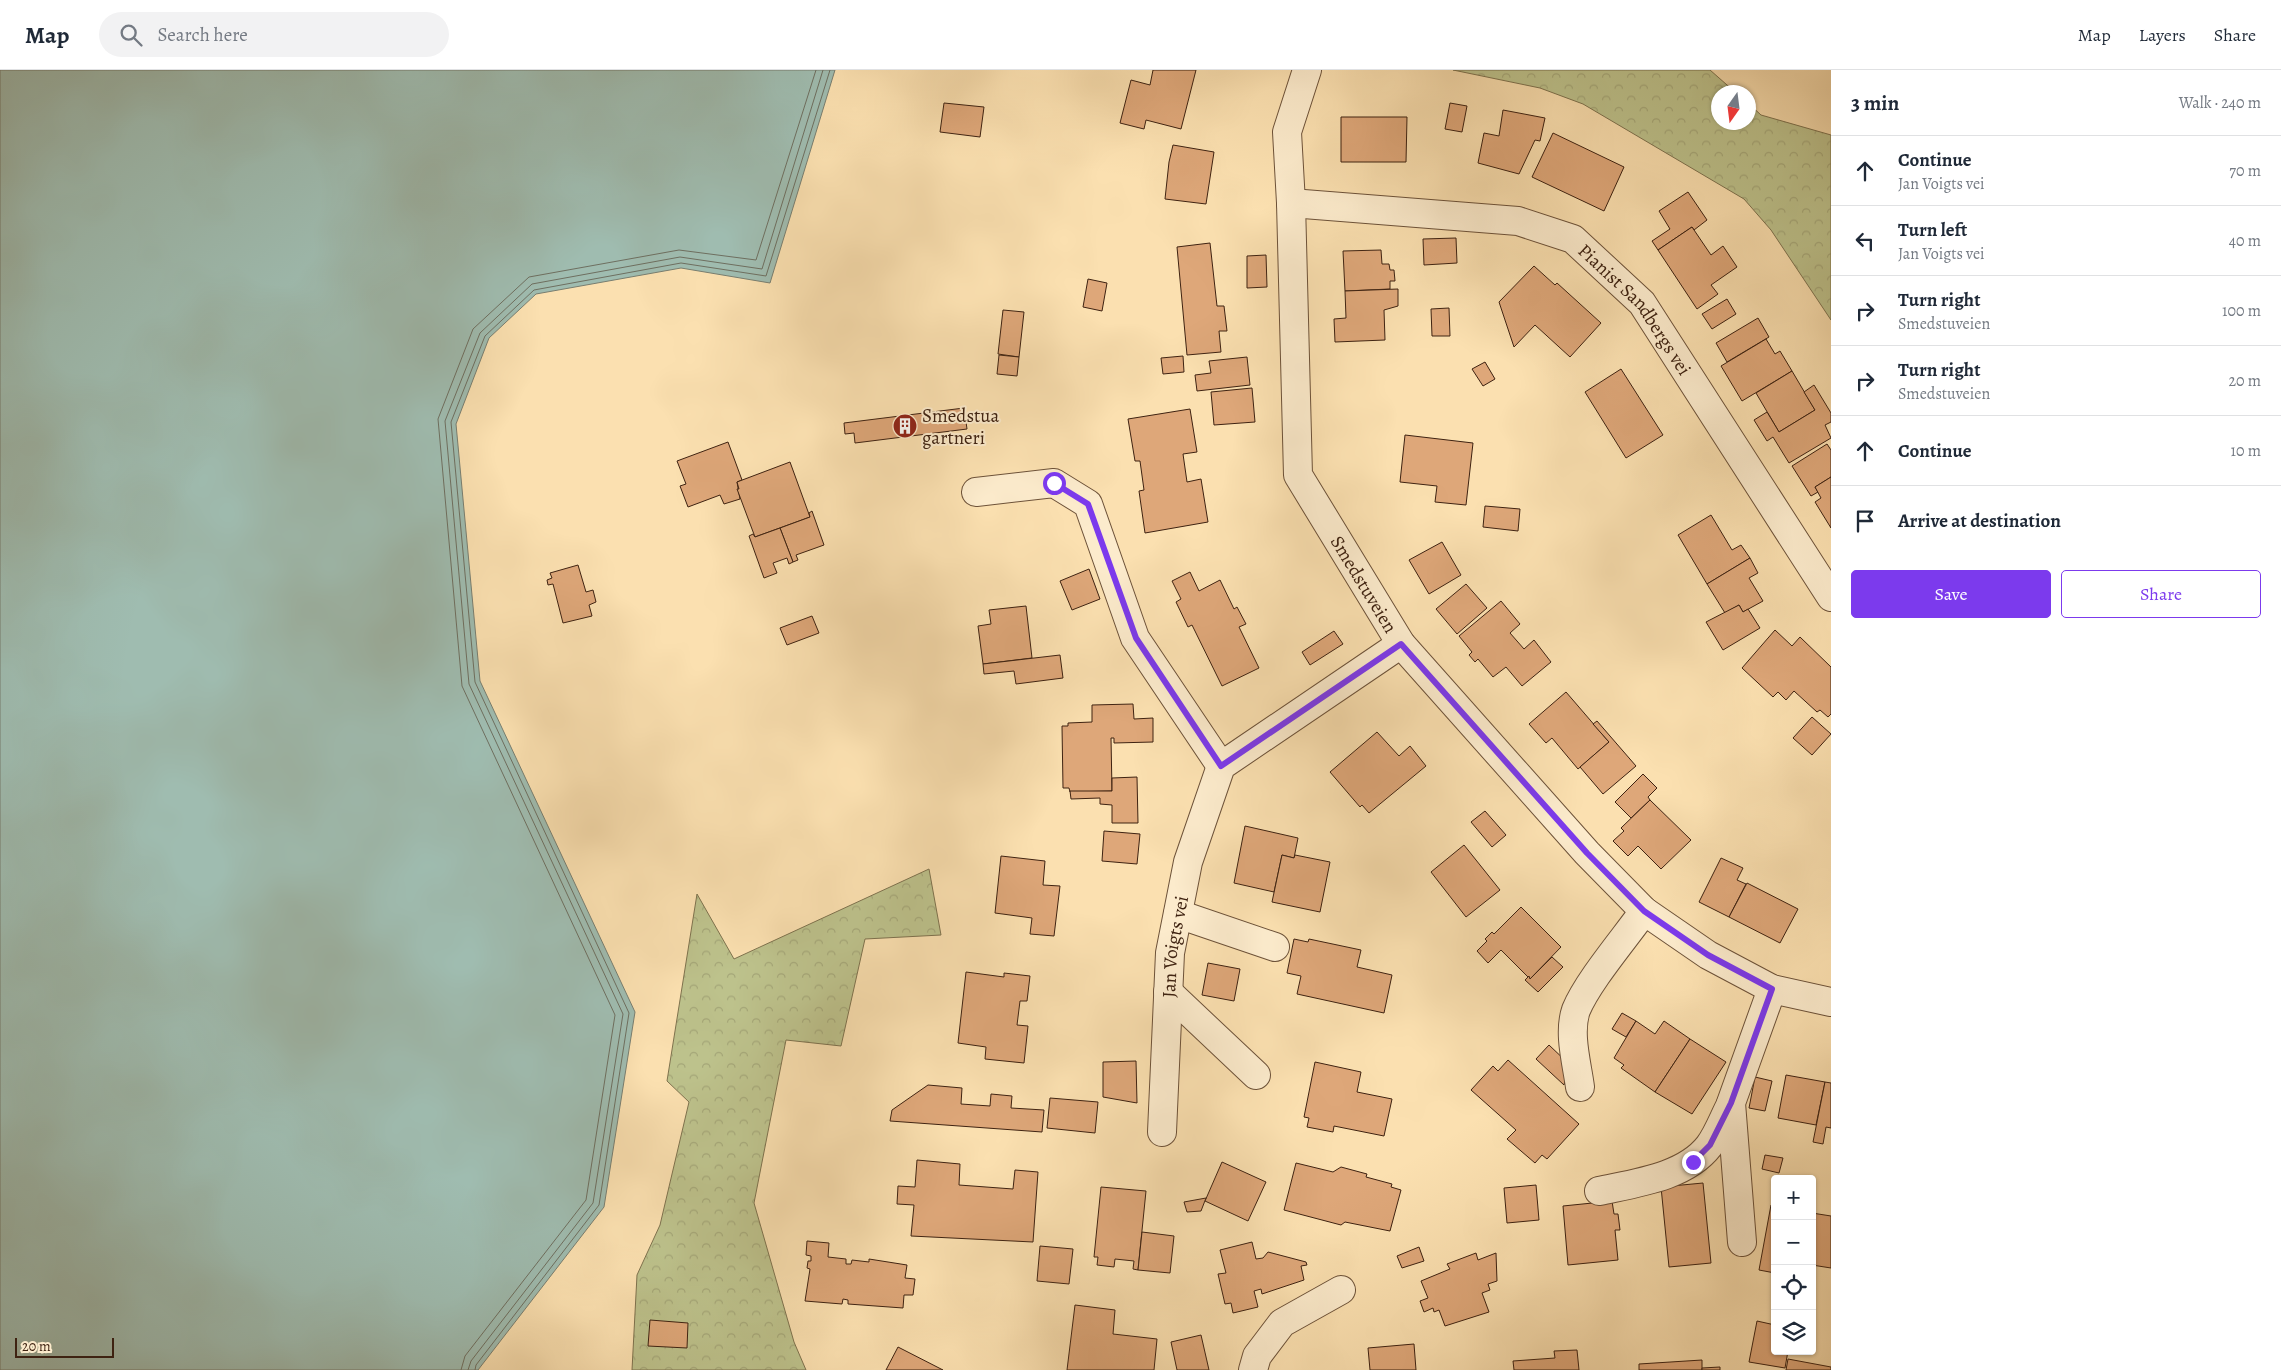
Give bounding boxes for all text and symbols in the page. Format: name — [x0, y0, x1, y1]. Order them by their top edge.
search box — [99, 12, 449, 57]
text: Map — [25, 19, 69, 51]
icon: search — [117, 21, 145, 49]
text: Search here — [157, 22, 248, 48]
text: Map — [2078, 23, 2111, 47]
text: Layers — [2139, 23, 2186, 47]
text: Share — [2214, 23, 2256, 47]
north arrow — [1711, 85, 1756, 130]
text: 3 min — [1851, 89, 1899, 117]
text: Walk · 240 m — [2179, 92, 2261, 114]
text: Continue — [1898, 147, 1972, 173]
icon: ahead — [1851, 157, 1879, 185]
text: 70 m — [2229, 160, 2261, 182]
text: Jan Voigts vei — [1898, 173, 1985, 195]
text: Turn left — [1898, 217, 1967, 243]
icon: left — [1851, 227, 1879, 255]
text: 40 m — [2229, 230, 2261, 252]
street label: Pianist Sandbergs vei — [1572, 238, 1697, 380]
text: Jan Voigts vei — [1898, 243, 1985, 265]
text: Turn right — [1898, 287, 1980, 313]
icon: right — [1851, 297, 1879, 325]
text: 100 m — [2222, 300, 2261, 322]
text: Smedstuveien — [1898, 313, 1990, 335]
text: Turn right — [1898, 357, 1980, 383]
icon: right — [1851, 367, 1879, 395]
text: 20 m — [2228, 370, 2261, 392]
text: Smedstuveien — [1898, 383, 1990, 405]
place label: Smedstua gartneri — [922, 403, 1000, 451]
building icon: Smedstua gartneri — [892, 413, 918, 439]
icon: ahead — [1851, 437, 1879, 465]
text: Continue — [1898, 438, 1972, 464]
text: 10 m — [2231, 440, 2261, 462]
route start — [1043, 472, 1066, 495]
icon: arrive — [1851, 507, 1879, 535]
text: Arrive at destination — [1898, 508, 2061, 534]
street label: Smedstuveien — [1324, 531, 1403, 638]
button: Save — [1851, 570, 2051, 618]
button: Share — [2061, 570, 2261, 618]
street label: Jan Voigts vei — [1156, 893, 1195, 998]
route end — [1682, 1151, 1705, 1174]
map controls — [1771, 1175, 1816, 1355]
button: + — [1771, 1175, 1816, 1220]
button: − — [1771, 1220, 1816, 1265]
button: locate — [1771, 1265, 1816, 1310]
button: layers — [1771, 1310, 1816, 1355]
scale bar — [15, 1335, 114, 1358]
text: 20 m — [22, 1337, 51, 1356]

